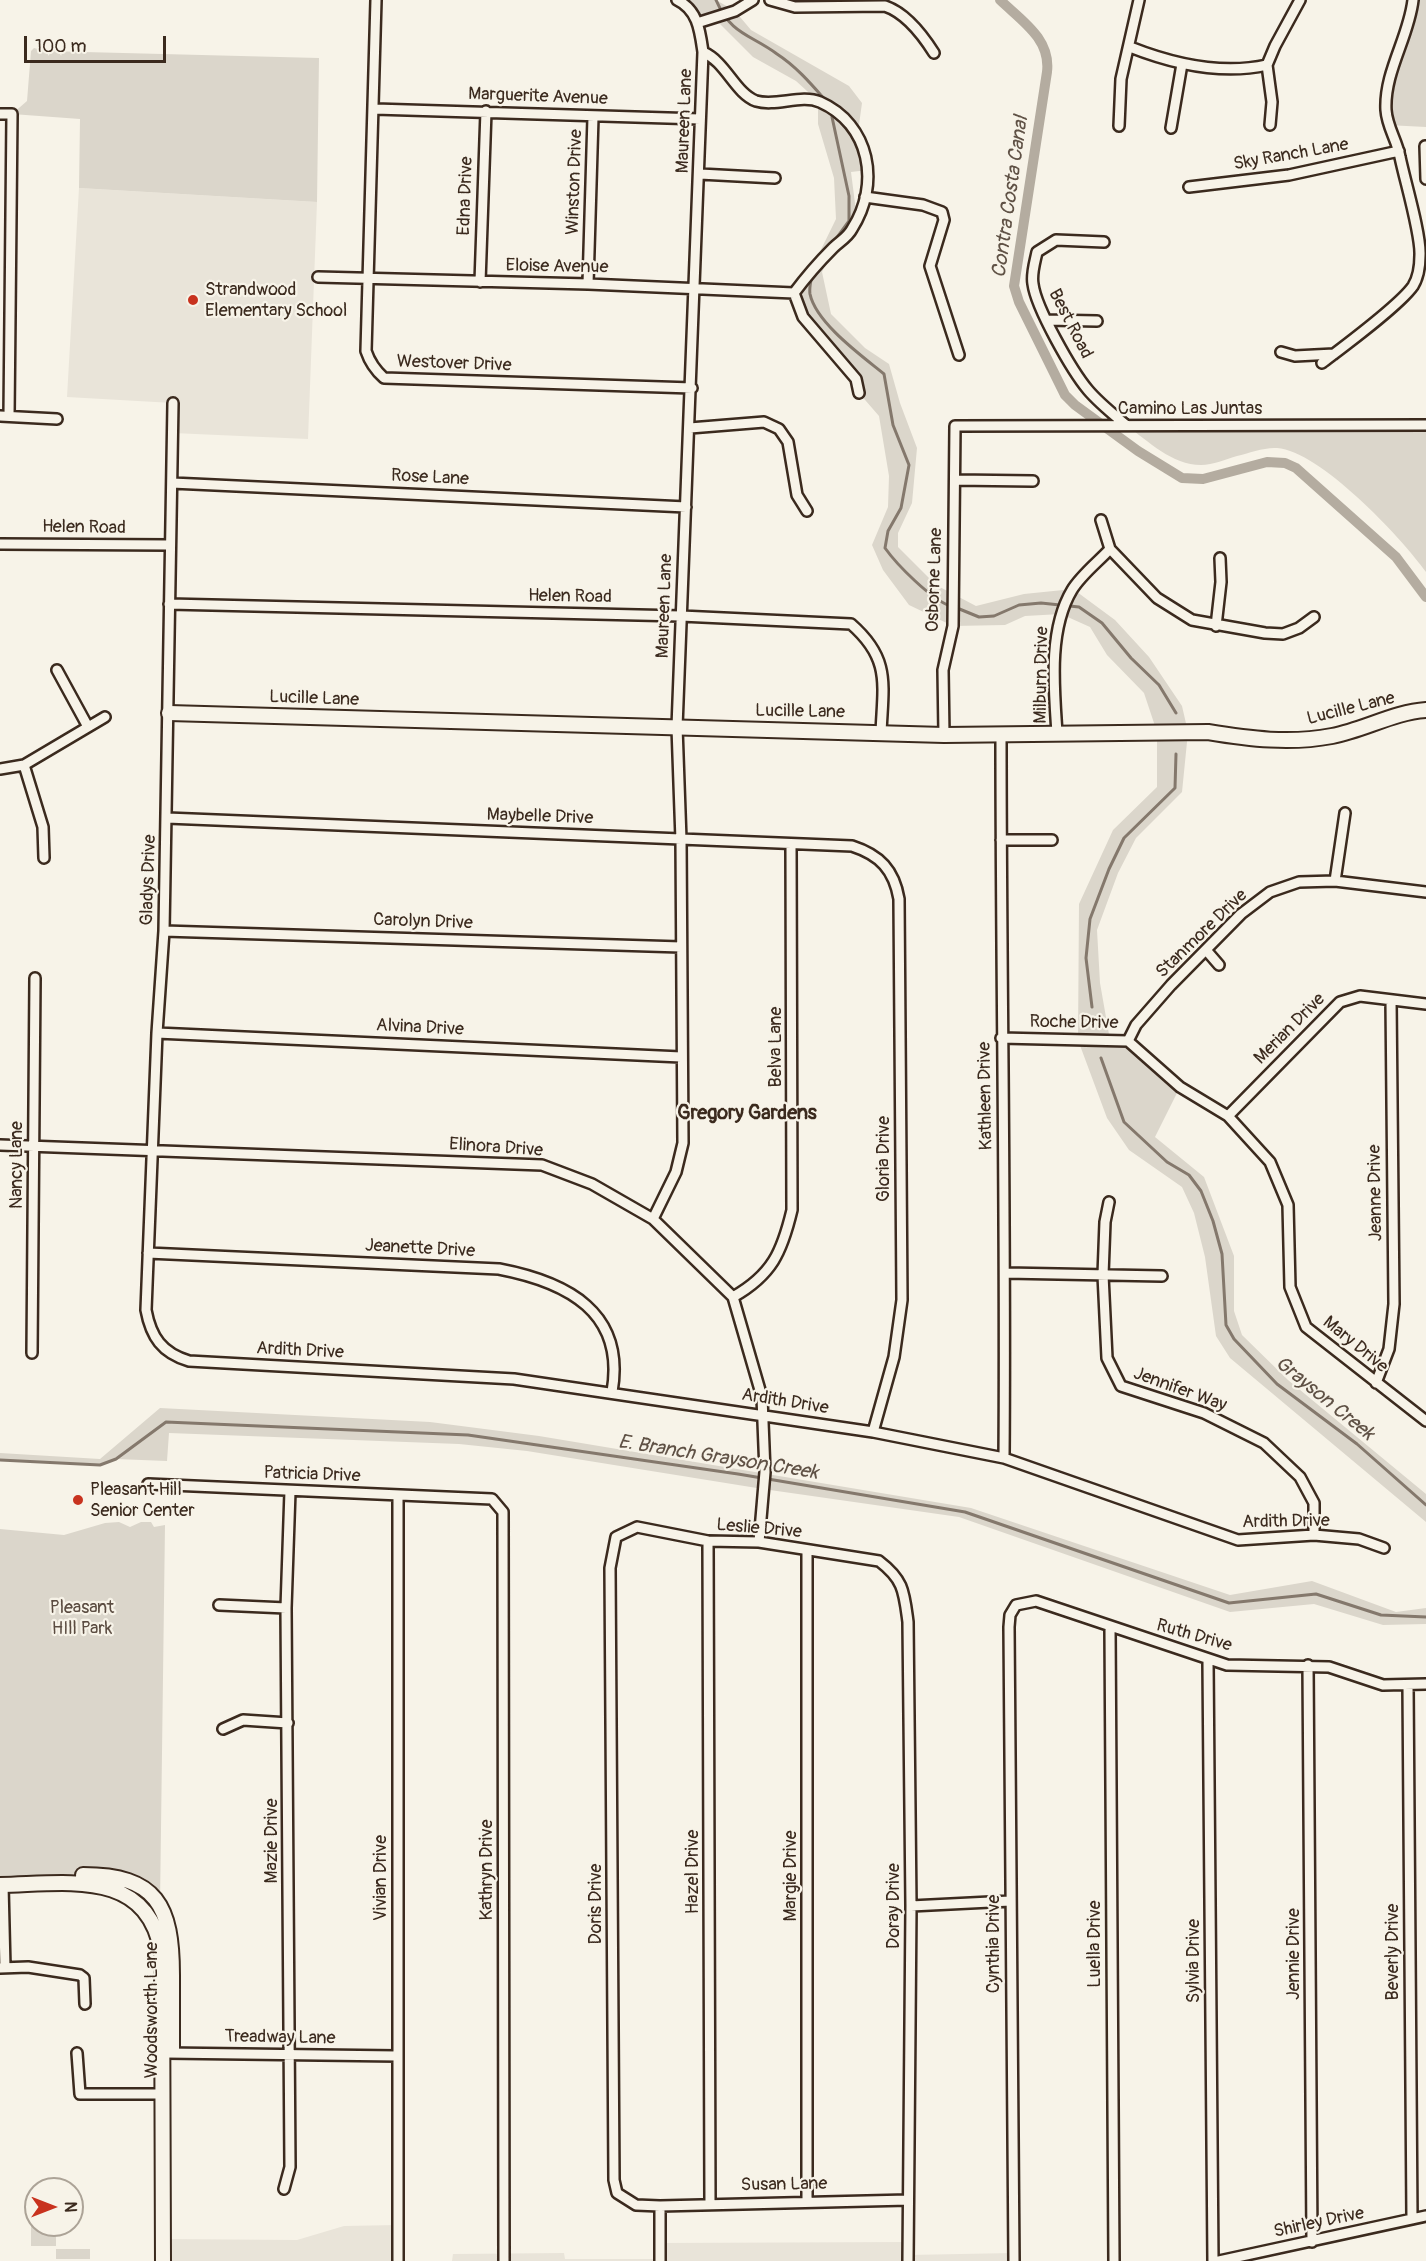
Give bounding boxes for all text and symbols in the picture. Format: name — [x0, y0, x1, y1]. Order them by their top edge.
scale bar — [27, 24, 170, 62]
text: 100 m — [35, 35, 87, 58]
street label: Maureen Lane — [672, 68, 698, 174]
street label: Marguerite Avenue — [468, 84, 608, 110]
water label: Contra Costa Canal — [988, 115, 1034, 279]
street label: Winston Drive — [562, 129, 588, 235]
street label: Sky Ranch Lane — [1232, 134, 1350, 176]
street label: Edna Drive — [454, 156, 478, 236]
street label: Eloise Avenue — [505, 255, 609, 279]
place label: Strandwood Elementary School — [205, 279, 347, 322]
street label: Best Road — [1043, 285, 1097, 363]
marker: Strandwood Elementary School — [186, 293, 200, 307]
street label: Westover Drive — [396, 351, 512, 377]
street label: Camino Las Juntas — [1118, 398, 1262, 420]
street label: Rose Lane — [391, 465, 469, 491]
street label: Helen Road — [42, 516, 126, 540]
street label: Osborne Lane — [922, 527, 948, 633]
street label: Maureen Lane — [652, 553, 678, 659]
street label: Helen Road — [528, 585, 612, 609]
street label: Milburn Drive — [1030, 626, 1054, 724]
street label: Lucille Lane — [269, 687, 359, 711]
street label: Lucille Lane — [1305, 688, 1397, 730]
street label: Lucille Lane — [755, 700, 845, 724]
street label: Maybelle Drive — [486, 804, 594, 830]
street label: Gladys Drive — [137, 834, 161, 926]
street label: Stanmore Drive — [1152, 885, 1252, 983]
street label: Carolyn Drive — [373, 909, 473, 935]
street label: Merian Drive — [1250, 989, 1330, 1069]
street label: Belva Lane — [765, 1007, 787, 1087]
street label: Roche Drive — [1029, 1011, 1119, 1035]
street label: Alvina Drive — [376, 1015, 464, 1041]
street label: Kathleen Drive — [974, 1042, 998, 1150]
district label: Gregory Gardens — [677, 1102, 817, 1126]
street label: Gloria Drive — [873, 1116, 895, 1202]
street label: Nancy Lane — [6, 1121, 28, 1209]
street label: Elinora Drive — [448, 1134, 544, 1162]
street label: Jeanne Drive — [1364, 1144, 1388, 1242]
street label: Jeanette Drive — [364, 1235, 476, 1263]
street label: Mary Drive — [1318, 1312, 1392, 1378]
street label: Ardith Drive — [256, 1338, 344, 1364]
water label: Grayson Creek — [1270, 1352, 1378, 1446]
street label: Jennifer Way — [1130, 1363, 1230, 1417]
street label: Ardith Drive — [740, 1384, 830, 1420]
water label: E. Branch Grayson Creek — [616, 1430, 820, 1486]
street label: Patricia Drive — [263, 1463, 361, 1487]
place label: Pleasant Hill Senior Center — [90, 1479, 195, 1522]
marker: Pleasant Hill Senior Center — [71, 1493, 85, 1507]
street label: Ardith Drive — [1242, 1510, 1330, 1534]
street label: Leslie Drive — [715, 1515, 803, 1543]
park label: Pleasant HIll Park — [50, 1597, 114, 1640]
street label: Ruth Drive — [1154, 1615, 1234, 1657]
street label: Mazie Drive — [261, 1798, 283, 1884]
street label: Kathryn Drive — [476, 1819, 498, 1921]
street label: Hazel Drive — [682, 1830, 704, 1914]
street label: Margie Drive — [780, 1830, 802, 1922]
street label: Vivian Drive — [370, 1835, 392, 1921]
street label: Doray Drive — [883, 1863, 905, 1949]
street label: Doris Drive — [585, 1864, 607, 1944]
street label: Cynthia Drive — [983, 1895, 1005, 1993]
street label: Luella Drive — [1084, 1900, 1106, 1988]
street label: Beverly Drive — [1382, 1904, 1404, 2000]
street label: Jennie Drive — [1283, 1908, 1305, 2000]
street label: Sylvia Drive — [1183, 1919, 1205, 2003]
street label: Woodsworth Lane — [141, 1942, 163, 2078]
street label: Treadway Lane — [224, 2026, 336, 2050]
street label: Susan Lane — [741, 2173, 827, 2197]
north arrow — [24, 2177, 84, 2237]
text: N — [60, 2202, 80, 2212]
street label: Shirley Drive — [1272, 2203, 1366, 2243]

